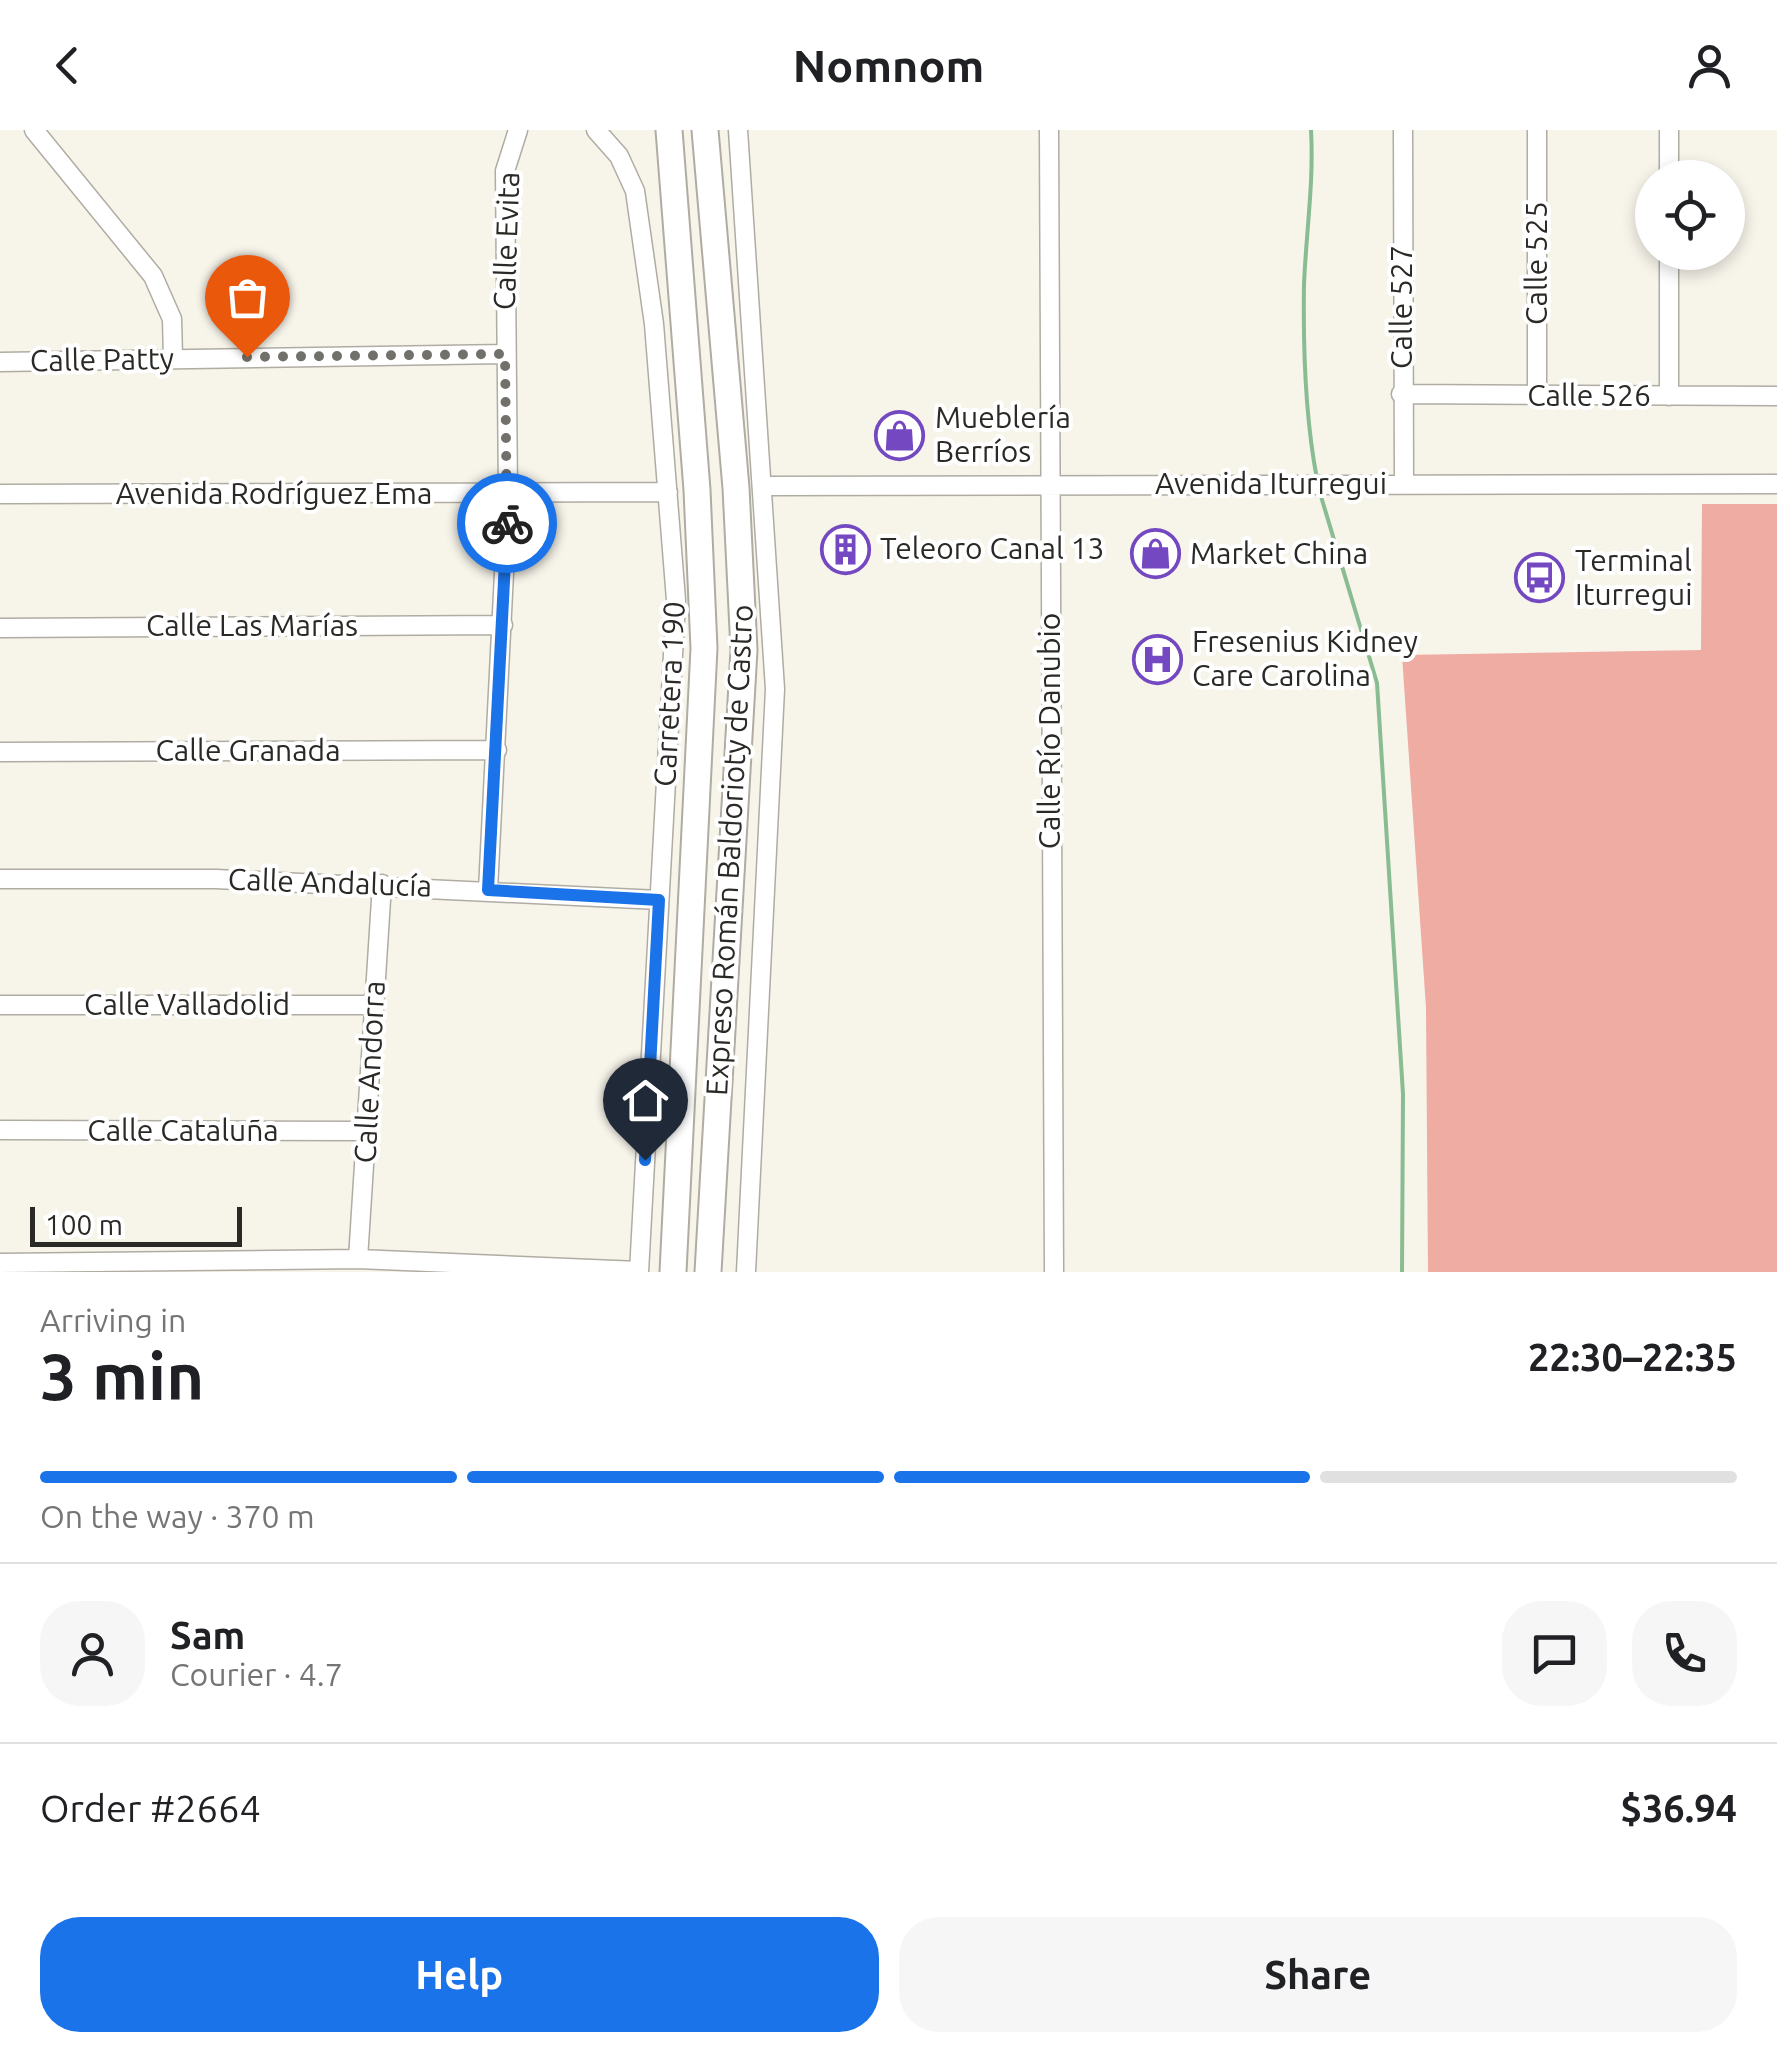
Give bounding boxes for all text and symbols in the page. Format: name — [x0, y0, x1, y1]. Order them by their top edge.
icon: back — [40, 38, 95, 93]
icon: person — [1682, 38, 1737, 93]
text: Nomnom — [793, 40, 984, 91]
map controls — [1635, 160, 1745, 270]
button: locate — [1635, 160, 1745, 270]
street label: Calle Evita — [487, 171, 525, 311]
street label: Calle 525 — [1519, 201, 1553, 325]
street label: Calle 527 — [1384, 245, 1418, 369]
pin — [205, 255, 290, 358]
icon: bag — [220, 270, 275, 325]
street label: Calle Patty — [30, 341, 174, 377]
street label: Calle 526 — [1527, 378, 1651, 412]
place label: Mueblería Berríos — [935, 400, 1071, 468]
shop icon: Mueblería Berríos — [874, 409, 926, 461]
street label: Avenida Iturregui — [1155, 466, 1387, 500]
courier — [457, 473, 557, 573]
street label: Avenida Rodríguez Ema — [116, 476, 432, 510]
icon: bike — [480, 496, 535, 551]
building icon: Teleoro Canal 13 — [819, 523, 871, 575]
shop icon: Market China — [1129, 528, 1181, 580]
place label: Teleoro Canal 13 — [880, 531, 1105, 565]
place label: Market China — [1190, 536, 1368, 570]
place label: Terminal Iturregui — [1575, 543, 1693, 611]
bus stop icon: Terminal Iturregui — [1514, 552, 1566, 604]
street label: Carretera 190 — [647, 600, 691, 788]
street label: Expreso Román Baldorioty de Castro — [699, 603, 759, 1096]
street label: Calle Las Marías — [146, 608, 358, 642]
street label: Calle Río Danubio — [1032, 613, 1066, 849]
place label: Fresenius Kidney Care Carolina — [1192, 624, 1418, 692]
hospital icon: Fresenius Kidney Care Carolina — [1131, 633, 1183, 685]
street label: Calle Granada — [155, 733, 341, 767]
street label: Calle Andalucía — [227, 861, 433, 903]
street label: Calle Andorra — [347, 980, 391, 1164]
street label: Calle Valladolid — [84, 987, 290, 1021]
pin — [603, 1058, 688, 1161]
icon: home — [618, 1073, 673, 1128]
street label: Calle Cataluña — [87, 1113, 279, 1147]
scale bar — [30, 1202, 242, 1246]
text: 100 m — [45, 1209, 123, 1240]
text: Arriving in — [40, 1302, 186, 1338]
text: 22:30–22:35 — [1528, 1336, 1737, 1378]
text: 3 min — [40, 1339, 204, 1412]
text: On the way · 370 m — [40, 1498, 315, 1534]
button: person — [40, 1601, 145, 1706]
button: chat — [1502, 1601, 1607, 1706]
button: phone — [1632, 1601, 1737, 1706]
text: Sam — [170, 1614, 245, 1656]
text: Courier · 4.7 — [170, 1656, 343, 1692]
text: Order #2664 — [40, 1787, 261, 1829]
text: $36.94 — [1620, 1787, 1737, 1829]
button: Help — [40, 1917, 879, 2032]
button: Share — [899, 1917, 1737, 2032]

